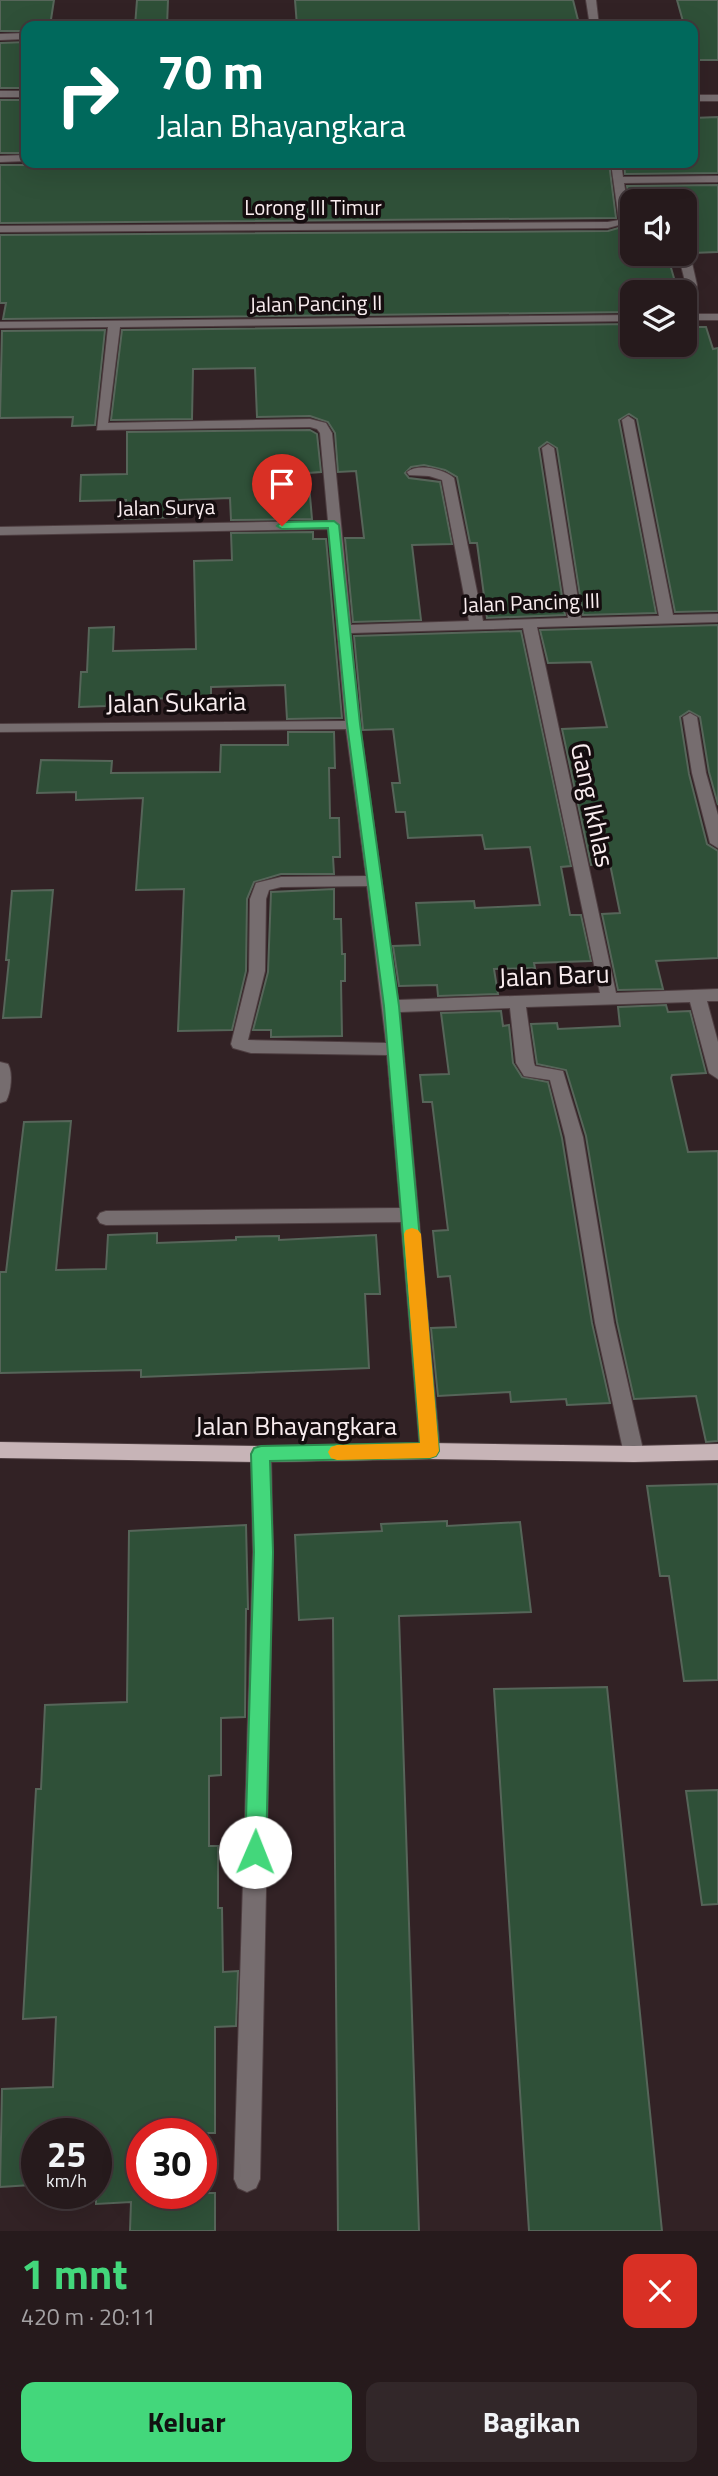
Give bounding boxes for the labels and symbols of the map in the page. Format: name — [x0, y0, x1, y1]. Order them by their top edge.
street label: Lorong III Timur — [244, 191, 382, 223]
street label: Jalan Pancing II — [249, 286, 383, 320]
pin — [252, 454, 312, 526]
street label: Jalan Surya — [117, 490, 216, 524]
street label: Jalan Pancing III — [462, 584, 600, 620]
street label: Jalan Sukaria — [106, 681, 246, 723]
street label: Gang Ikhlas — [561, 739, 625, 871]
street label: Jalan Baru — [498, 954, 610, 996]
street label: Jalan Bhayangkara — [195, 1406, 397, 1445]
position arrow — [218, 1815, 292, 1889]
speed limit sign: 30 — [126, 2118, 217, 2209]

